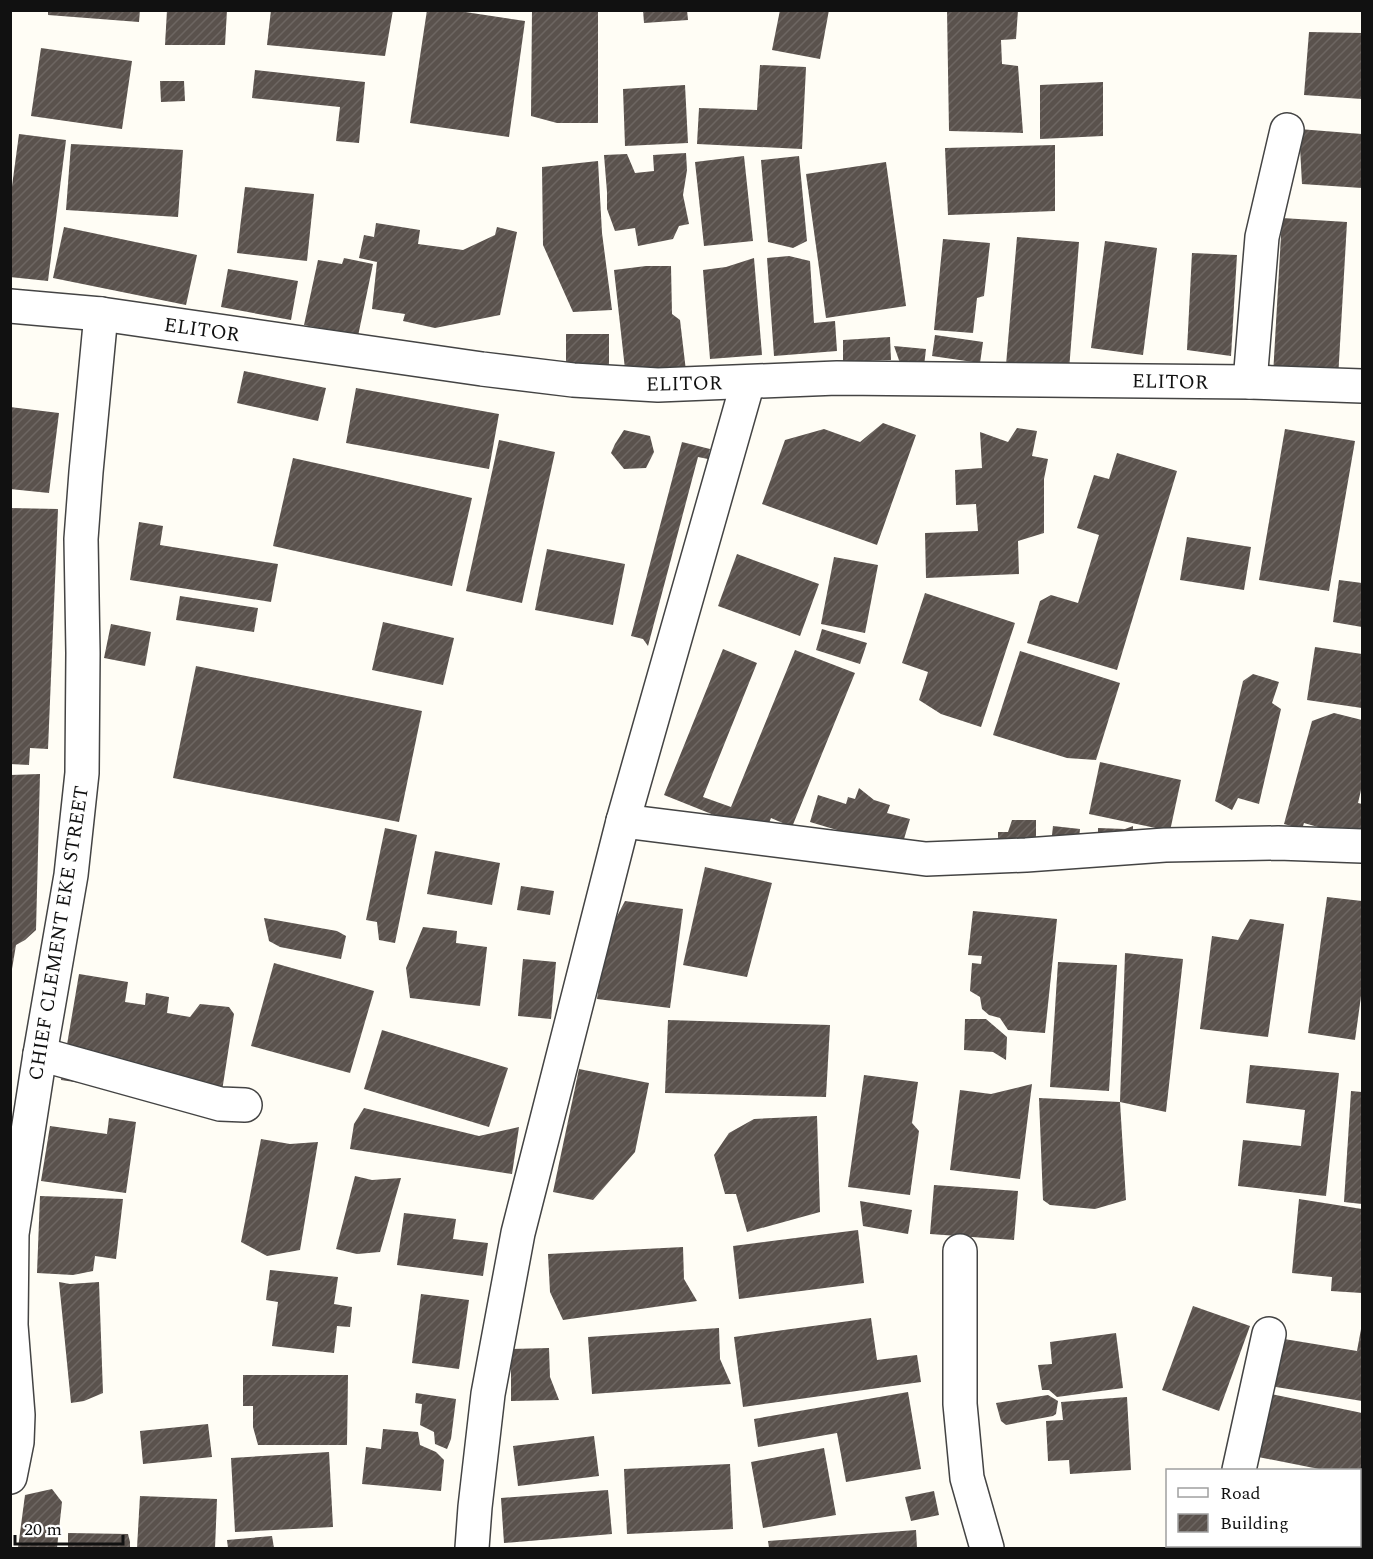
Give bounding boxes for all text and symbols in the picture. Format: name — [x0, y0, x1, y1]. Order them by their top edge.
street label: ELITOR — [162, 310, 242, 350]
street label: ELITOR — [1132, 366, 1209, 398]
street label: ELITOR — [646, 368, 723, 400]
street label: CHIEF CLEMENT EKE STREET — [21, 784, 97, 1083]
legend — [1166, 1469, 1361, 1547]
text: Road — [1220, 1480, 1261, 1507]
scale bar — [15, 1508, 123, 1546]
text: Building — [1220, 1510, 1289, 1537]
text: 20 m — [24, 1516, 62, 1543]

